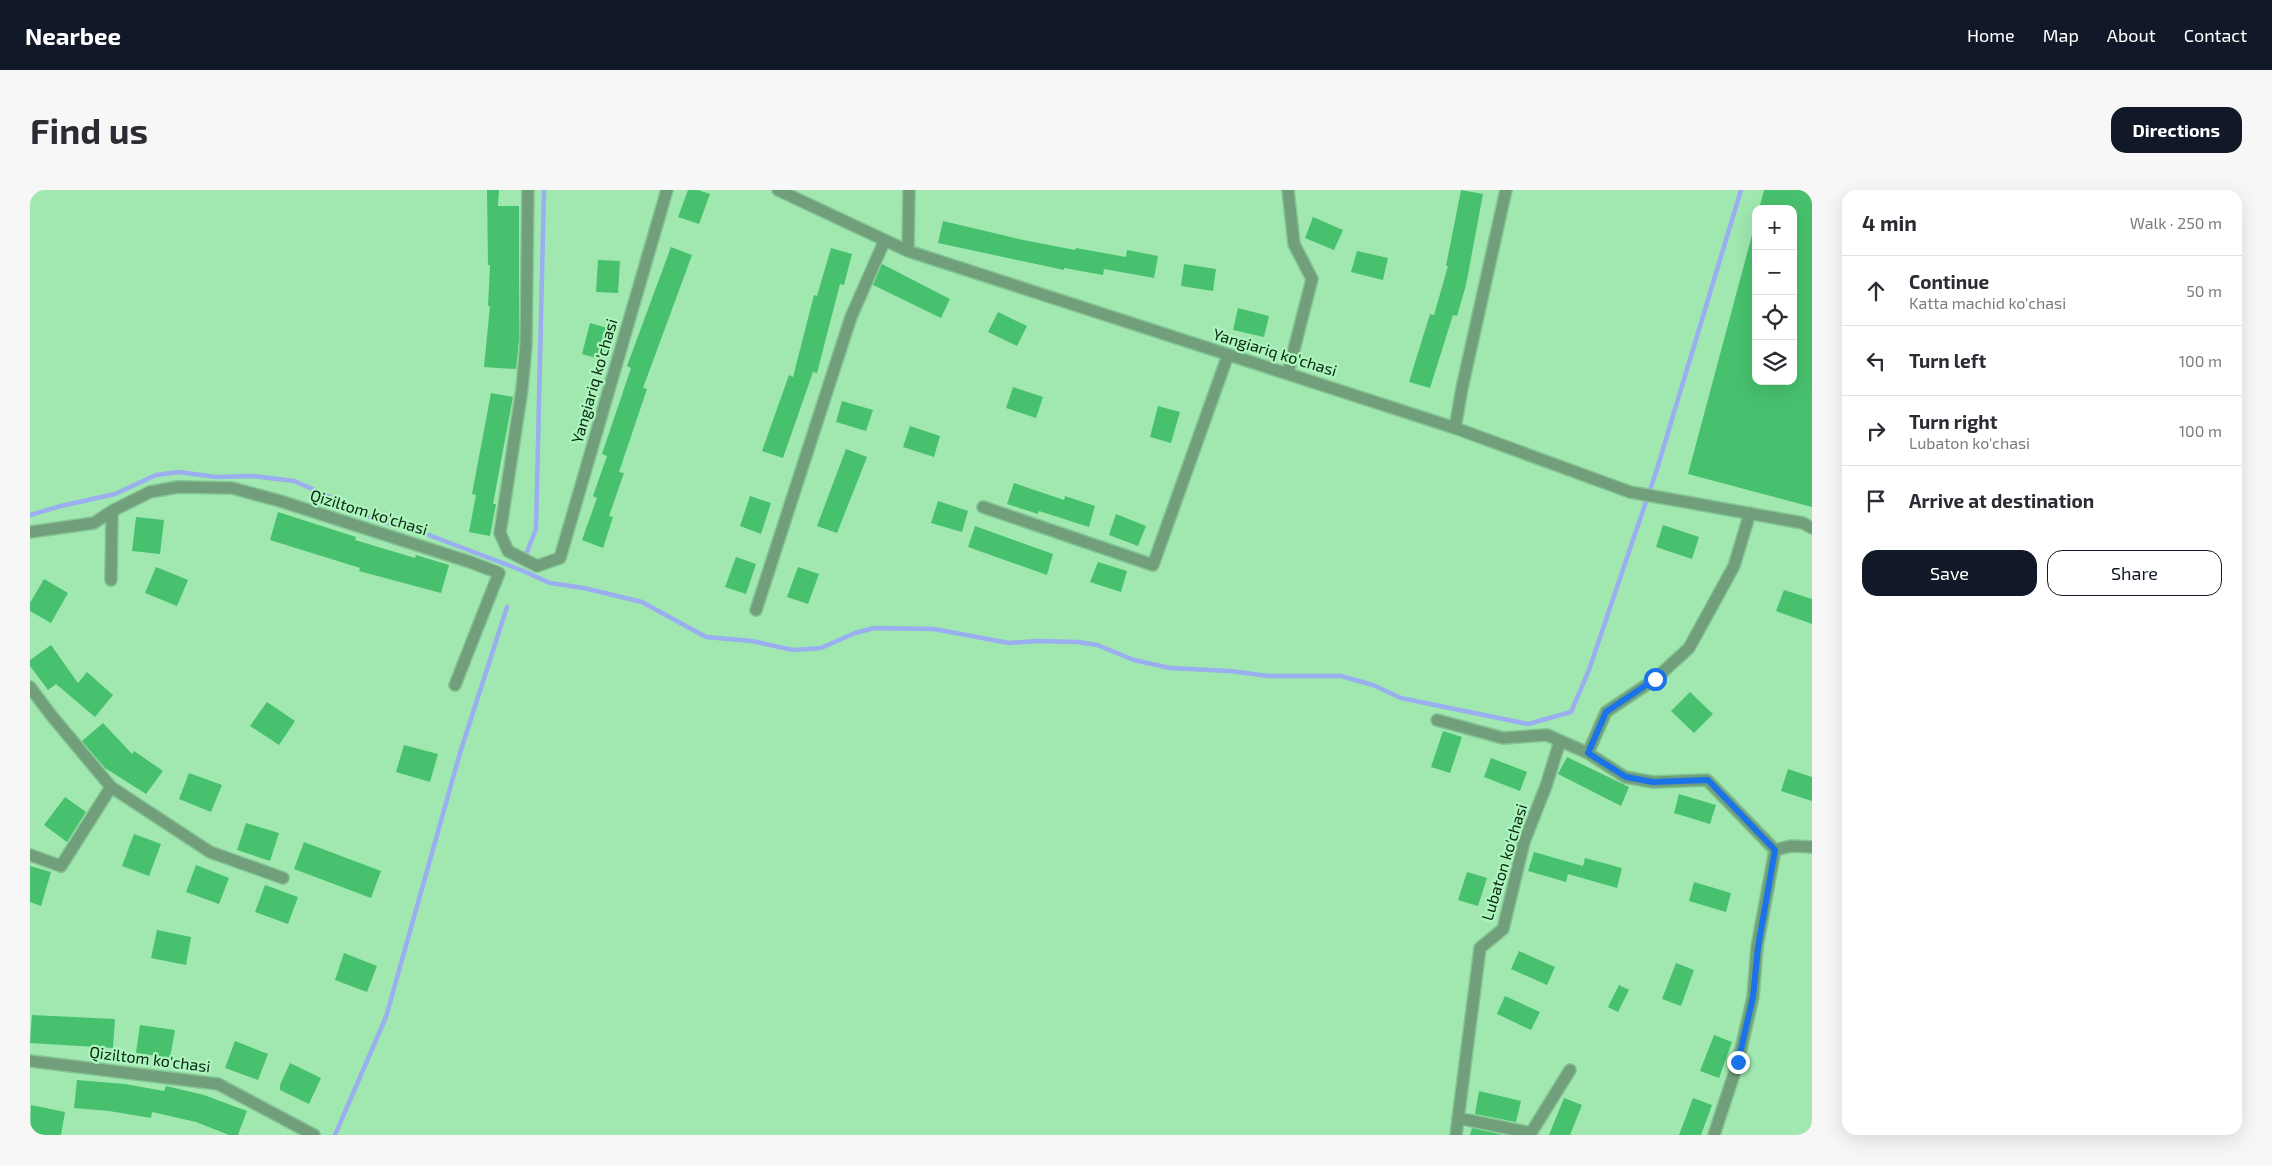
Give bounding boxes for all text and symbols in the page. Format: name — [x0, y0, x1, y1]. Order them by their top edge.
text: Nearbee — [25, 21, 121, 50]
text: Home — [1967, 24, 2015, 46]
text: Map — [2043, 24, 2079, 46]
text: About — [2107, 24, 2156, 46]
text: Contact — [2184, 24, 2247, 46]
button: Directions — [2111, 107, 2242, 153]
text: Find us — [30, 109, 148, 151]
map controls — [1752, 205, 1797, 385]
button: + — [1752, 205, 1797, 250]
text: 4 min — [1862, 210, 1917, 235]
text: Walk · 250 m — [2130, 213, 2222, 232]
button: − — [1752, 250, 1797, 295]
text: Continue — [1909, 270, 1989, 293]
icon: ahead — [1862, 277, 1890, 305]
text: 50 m — [2186, 281, 2222, 300]
text: Katta machid ko'chasi — [1909, 293, 2066, 312]
button: locate — [1752, 295, 1797, 340]
street label: Yangiariq ko'chasi — [567, 316, 620, 445]
street label: Yangiariq ko'chasi — [1211, 324, 1340, 379]
button: layers — [1752, 340, 1797, 385]
icon: left — [1862, 347, 1890, 375]
text: Turn left — [1909, 349, 1986, 372]
text: 100 m — [2179, 351, 2222, 370]
text: Turn right — [1909, 410, 1997, 433]
icon: right — [1862, 417, 1890, 445]
text: 100 m — [2179, 421, 2222, 440]
text: Lubaton ko'chasi — [1909, 433, 2030, 452]
street label: Qiziltom ko'chasi — [308, 485, 430, 539]
icon: arrive — [1862, 487, 1890, 515]
text: Arrive at destination — [1909, 489, 2094, 512]
button: Save — [1862, 550, 2037, 596]
button: Share — [2047, 550, 2222, 596]
route start — [1644, 668, 1667, 691]
street label: Lubaton ko'chasi — [1477, 801, 1530, 923]
street label: Qiziltom ko'chasi — [88, 1042, 212, 1076]
route end — [1727, 1051, 1750, 1074]

